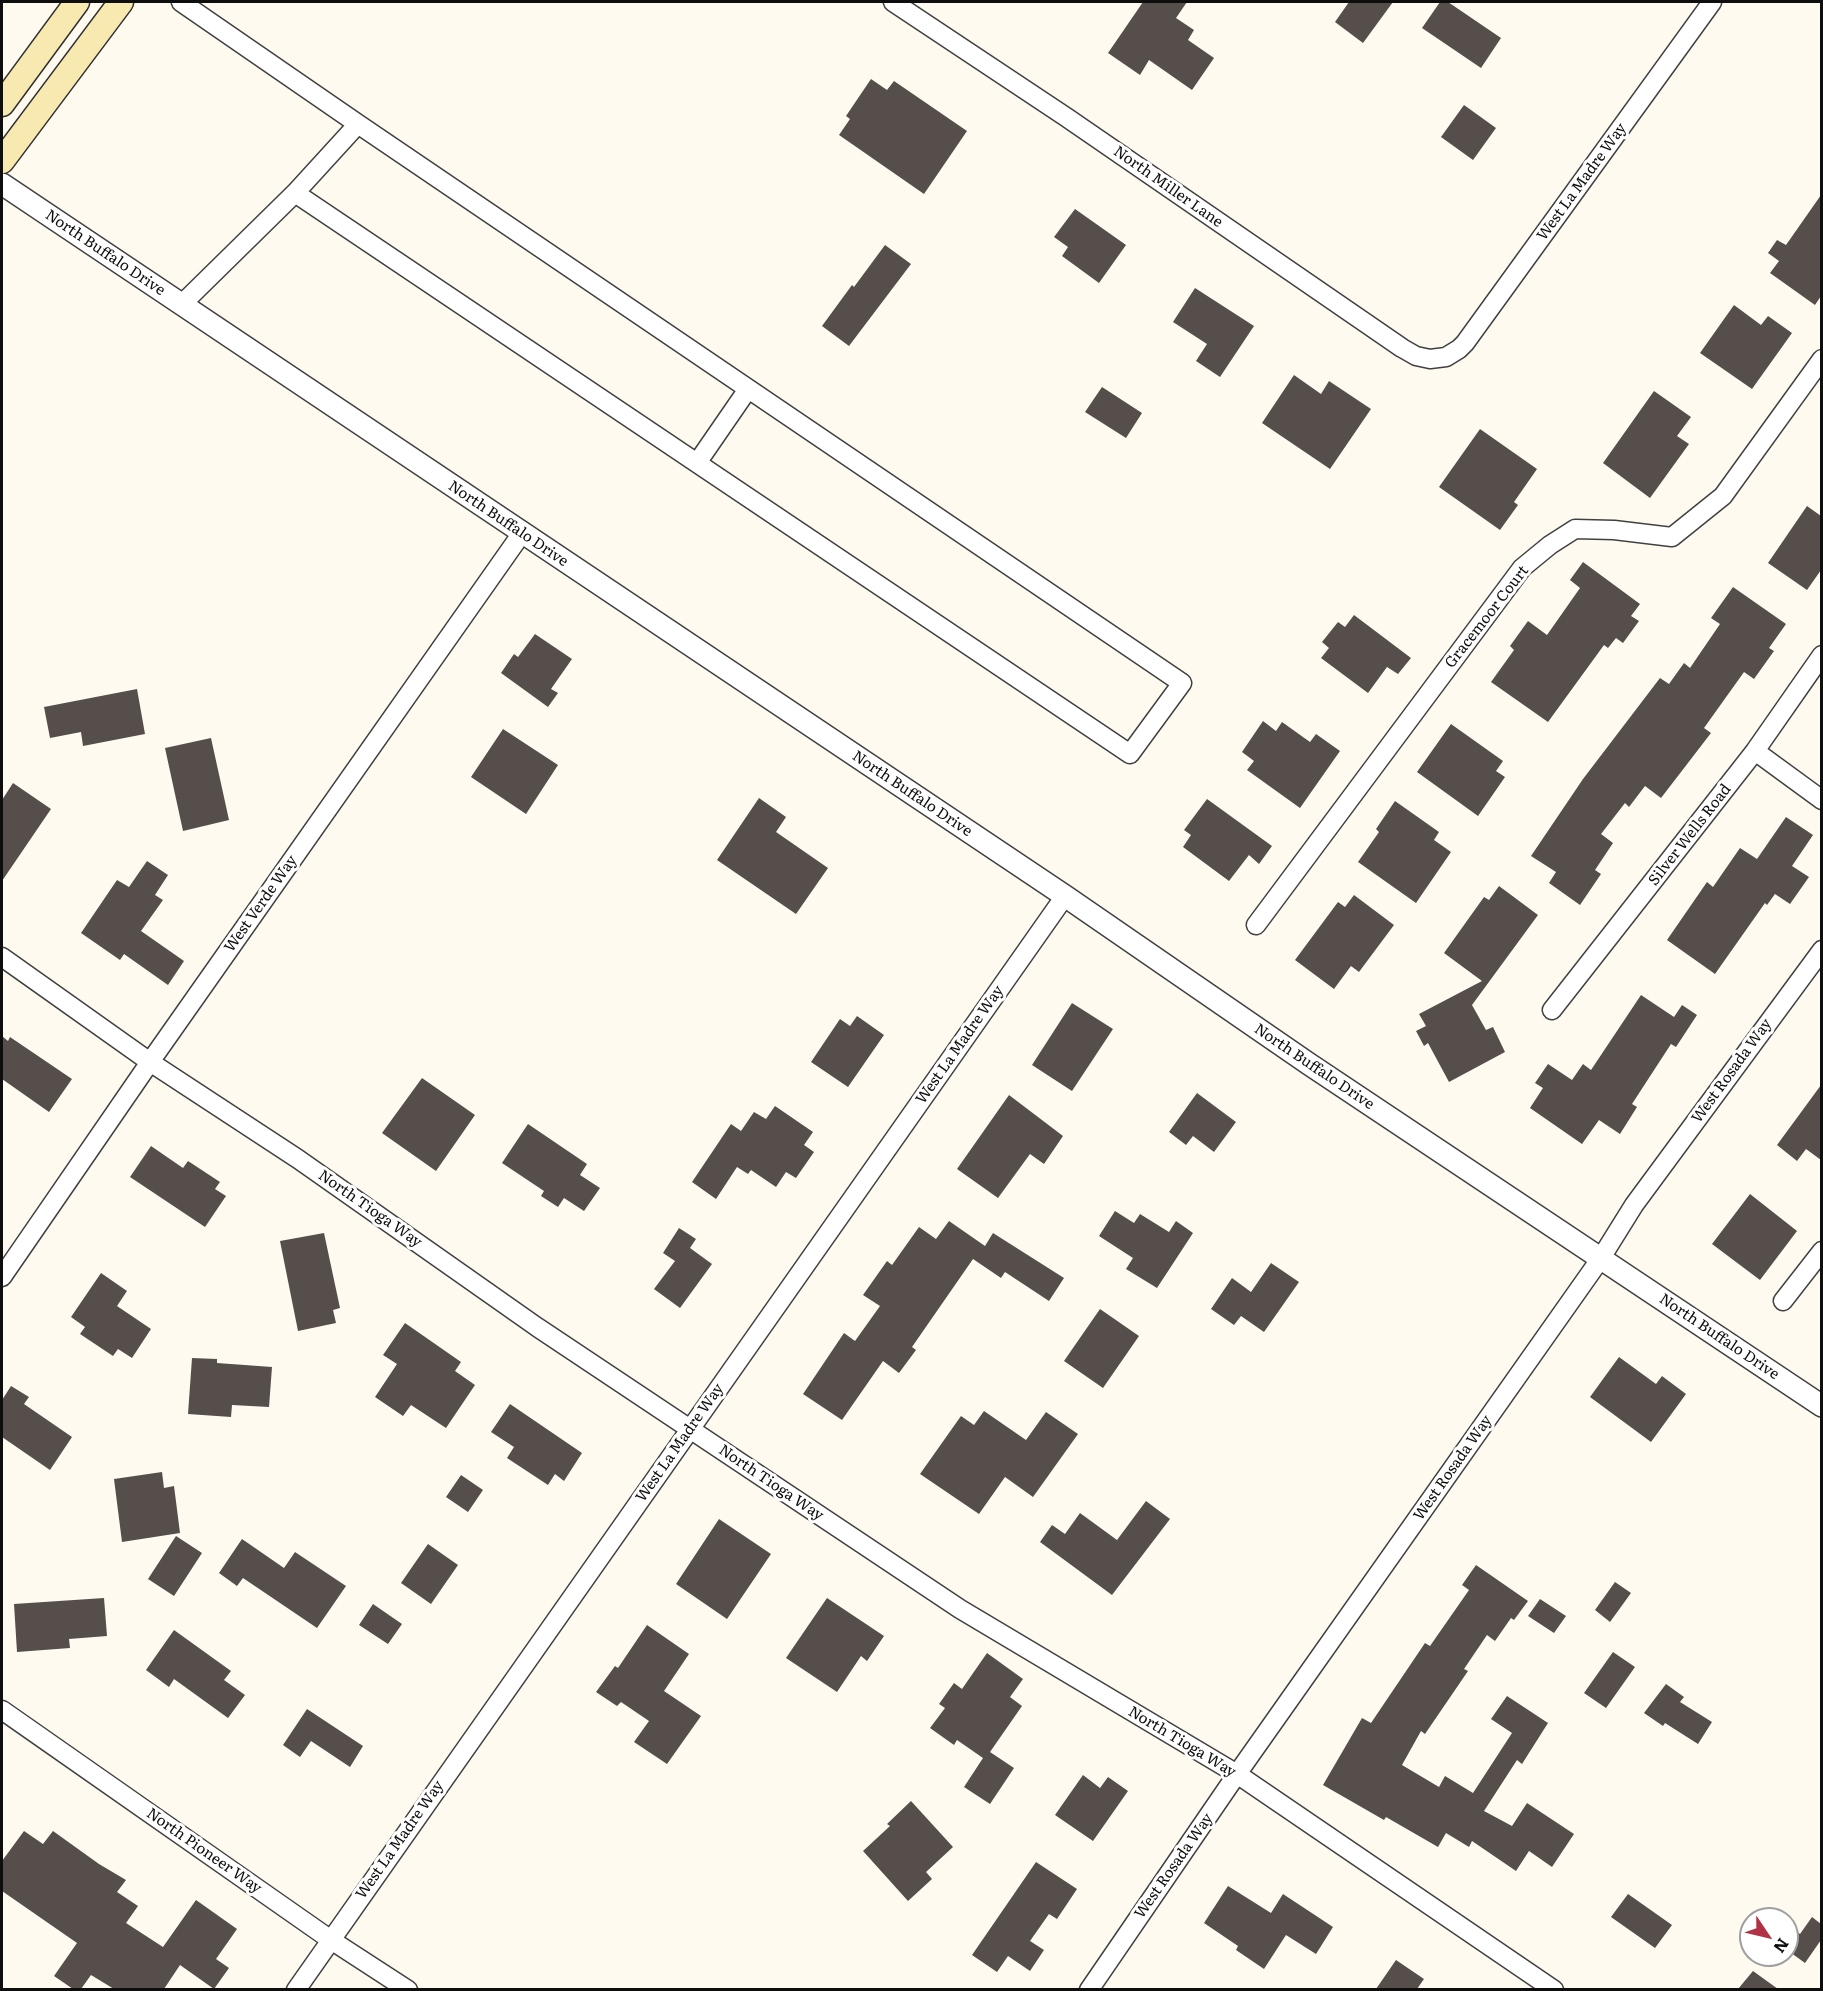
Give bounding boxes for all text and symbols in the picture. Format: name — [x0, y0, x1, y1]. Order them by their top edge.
street label: West La Madre Way — [1533, 120, 1631, 244]
street label: North Miller Lane — [1110, 143, 1226, 231]
street label: North Buffalo Drive — [42, 206, 168, 300]
street label: North Buffalo Drive — [445, 477, 571, 571]
street label: Gracemoor Court — [1441, 562, 1533, 672]
street label: North Buffalo Drive — [849, 747, 975, 841]
street label: Silver Wells Road — [1645, 781, 1735, 889]
street label: West Verde Way — [221, 852, 301, 956]
street label: West La Madre Way — [912, 982, 1008, 1108]
street label: West Rosada Way — [1688, 1015, 1776, 1127]
street label: North Buffalo Drive — [1251, 1020, 1377, 1114]
street label: North Tioga Way — [315, 1166, 425, 1252]
street label: North Buffalo Drive — [1656, 1290, 1782, 1384]
street label: West La Madre Way — [632, 1380, 728, 1506]
street label: West Rosada Way — [1410, 1412, 1496, 1524]
street label: North Tioga Way — [715, 1441, 827, 1525]
street label: North Tioga Way — [1125, 1703, 1239, 1781]
street label: West La Madre Way — [352, 1777, 448, 1903]
street label: North Pioneer Way — [143, 1804, 265, 1898]
street label: West Rosada Way — [1131, 1810, 1217, 1922]
north arrow — [1739, 1907, 1799, 1967]
text: N — [1768, 1934, 1796, 1959]

